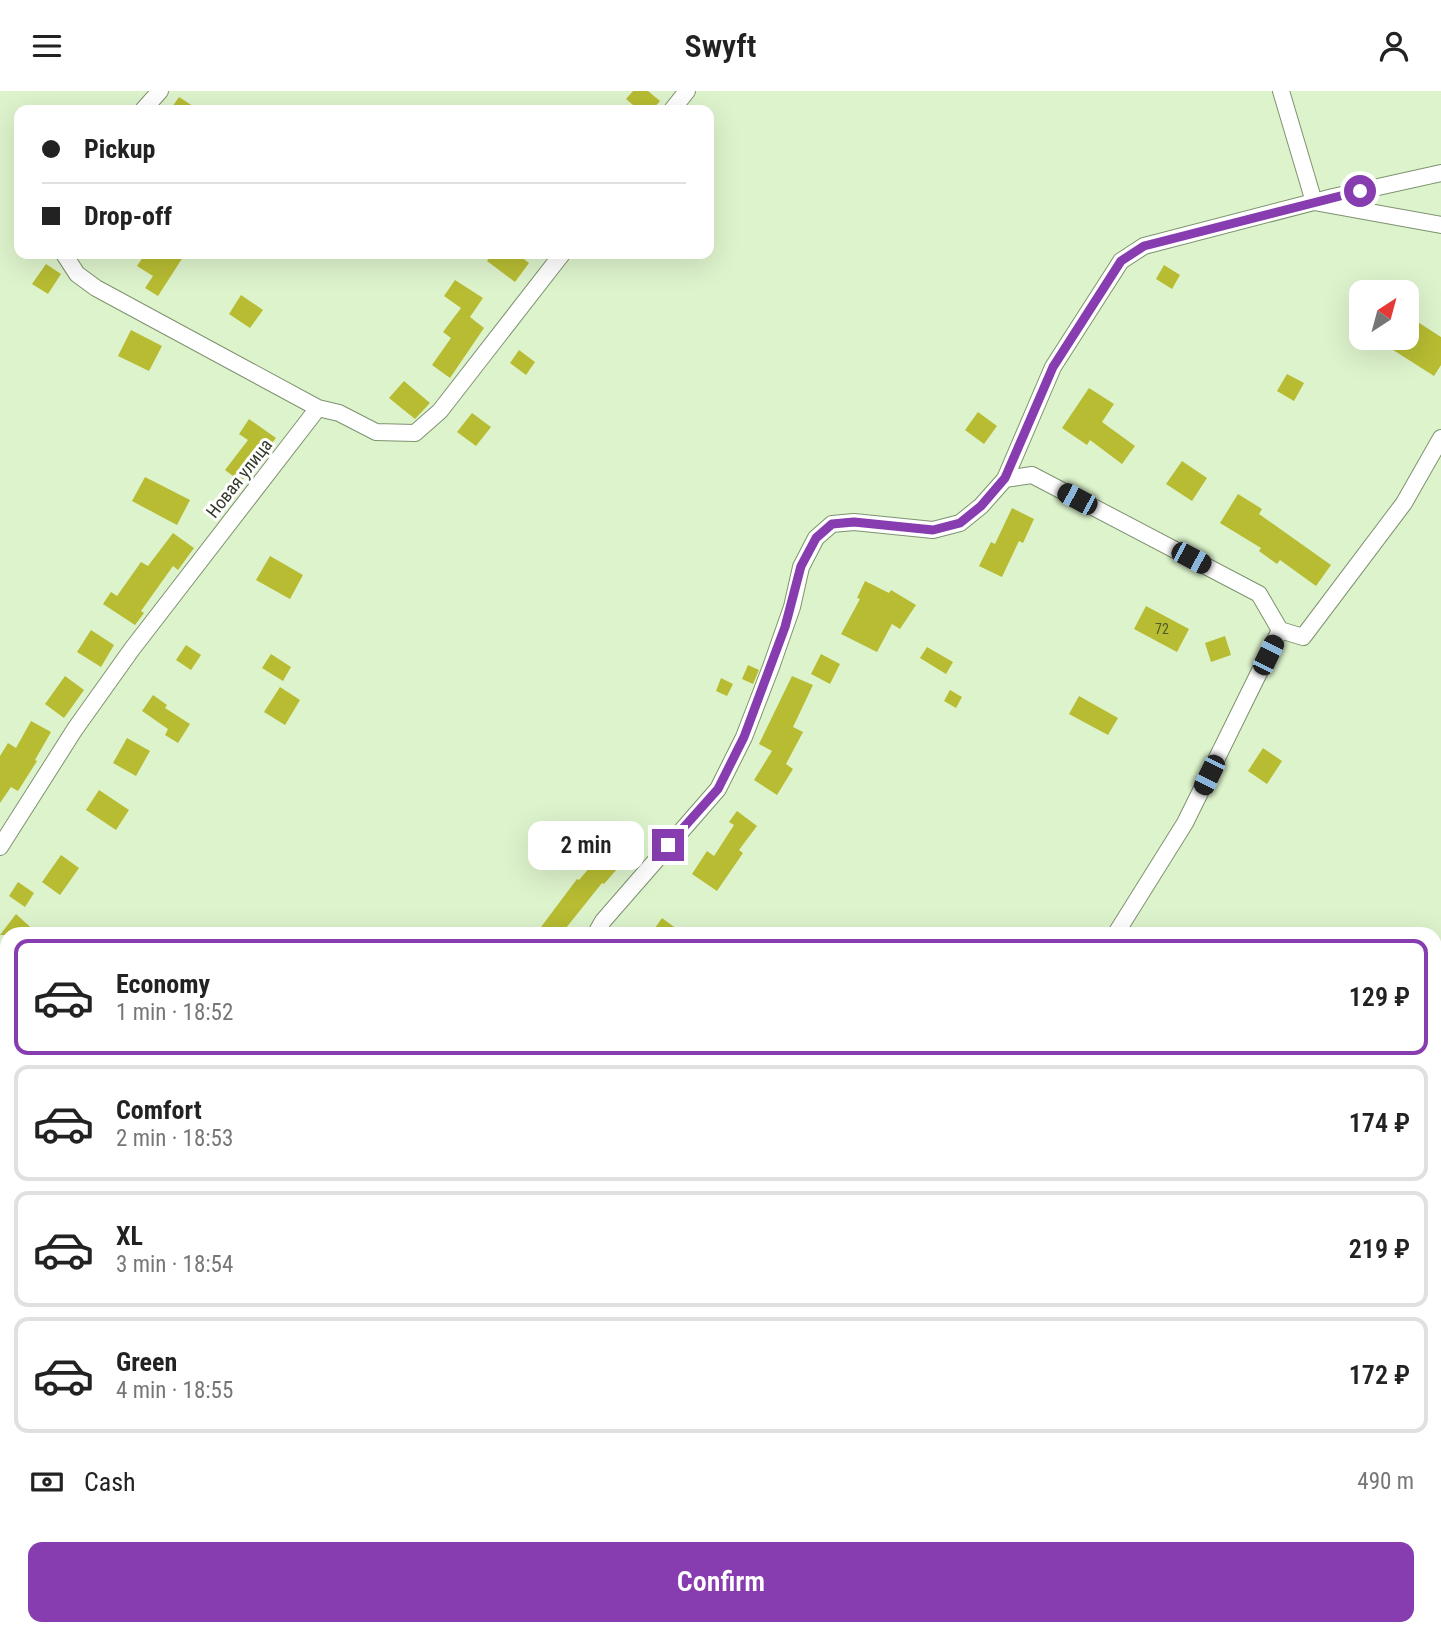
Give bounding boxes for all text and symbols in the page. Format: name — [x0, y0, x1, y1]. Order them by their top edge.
icon: menu — [28, 27, 66, 65]
text: Swyft — [685, 27, 756, 65]
icon: person — [1375, 27, 1413, 65]
text: Pickup — [84, 134, 155, 164]
route start — [1344, 175, 1376, 207]
text: Drop-off — [84, 201, 172, 231]
north arrow — [1349, 280, 1419, 350]
map controls — [1349, 280, 1419, 350]
street label: Новая улица — [202, 434, 276, 522]
car — [1054, 480, 1101, 518]
car — [1168, 539, 1215, 577]
house number: 72 — [1155, 621, 1169, 637]
car — [1250, 632, 1287, 678]
car — [1191, 752, 1228, 798]
callout: 2 min — [528, 821, 644, 869]
route end — [652, 829, 684, 861]
text: 2 min — [561, 832, 611, 859]
icon: car — [32, 966, 95, 1029]
text: Economy — [116, 969, 210, 999]
text: 129 ₽ — [1349, 982, 1410, 1012]
text: 1 min · 18:52 — [116, 999, 233, 1026]
icon: car — [32, 1092, 95, 1155]
text: Comfort — [116, 1095, 202, 1125]
text: 174 ₽ — [1349, 1108, 1410, 1138]
text: 2 min · 18:53 — [116, 1125, 233, 1152]
icon: car — [32, 1218, 95, 1281]
text: XL — [116, 1221, 143, 1251]
text: 219 ₽ — [1349, 1234, 1410, 1264]
text: 3 min · 18:54 — [116, 1251, 233, 1278]
icon: car — [32, 1344, 95, 1407]
text: Green — [116, 1347, 177, 1377]
text: 172 ₽ — [1349, 1360, 1410, 1390]
text: 4 min · 18:55 — [116, 1377, 233, 1404]
icon: cash — [28, 1463, 66, 1501]
text: Cash — [84, 1467, 136, 1497]
text: 490 m — [1357, 1468, 1414, 1495]
button: Confirm — [28, 1542, 1414, 1622]

